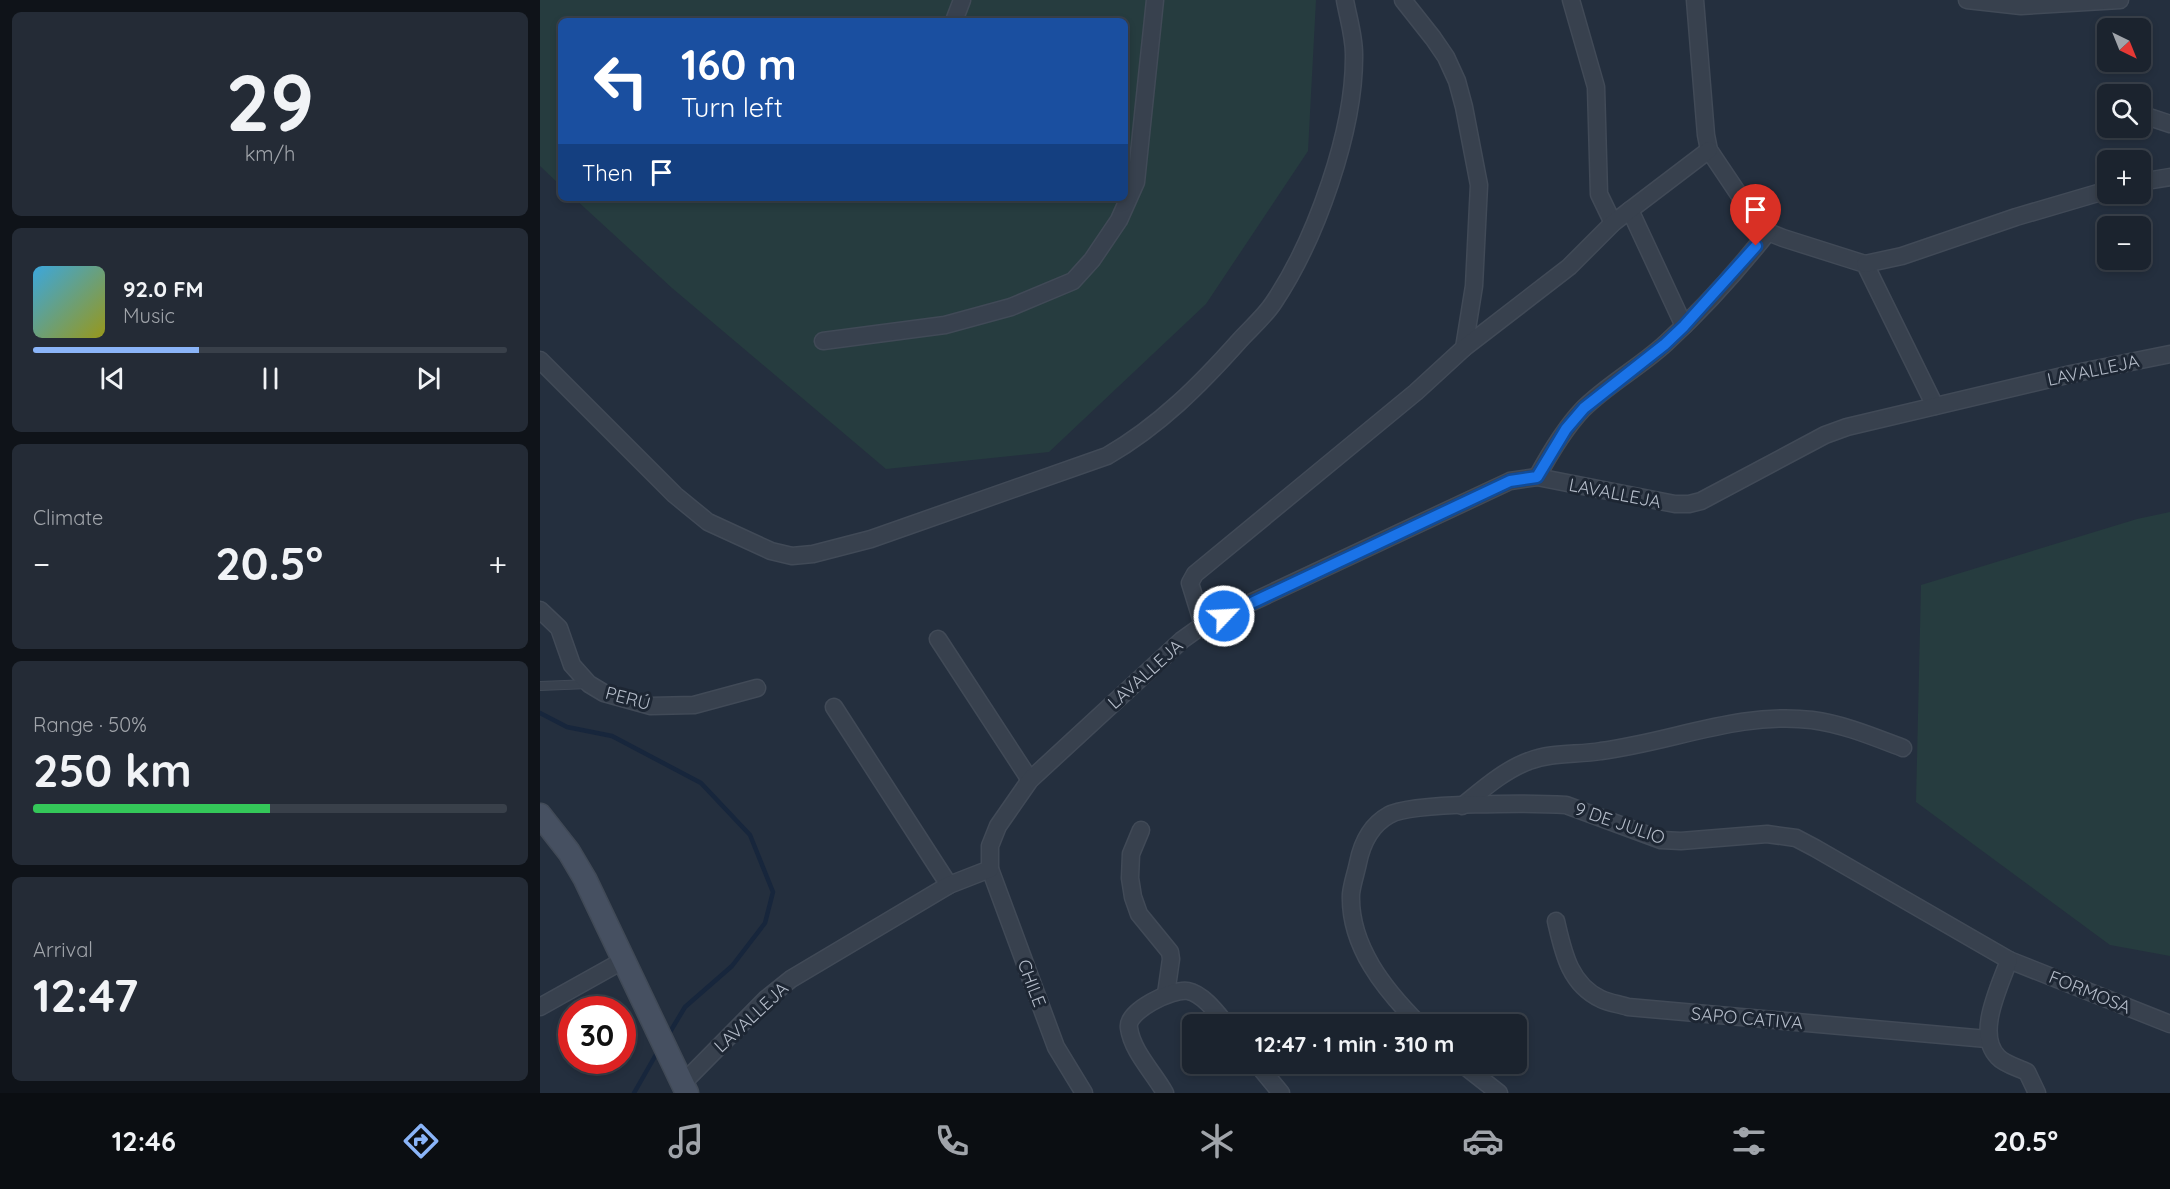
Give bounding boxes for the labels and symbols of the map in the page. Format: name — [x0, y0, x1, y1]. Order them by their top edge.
north arrow — [2097, 18, 2151, 72]
pin — [1730, 184, 1781, 246]
street label: LAVALLEJA — [2045, 349, 2141, 391]
street label: LAVALLEJA — [1567, 473, 1663, 513]
position arrow — [1192, 584, 1256, 648]
street label: LAVALLEJA — [1103, 634, 1188, 714]
street label: PERÚ — [603, 681, 653, 715]
street label: 9 DE JULIO — [1572, 797, 1668, 849]
street label: CHILE — [1012, 956, 1052, 1010]
street label: FORMOSA — [2046, 965, 2135, 1019]
street label: LAVALLEJA — [709, 976, 793, 1057]
speed limit sign: 30 — [558, 996, 636, 1074]
street label: SAPO CATIVA — [1690, 1002, 1804, 1034]

